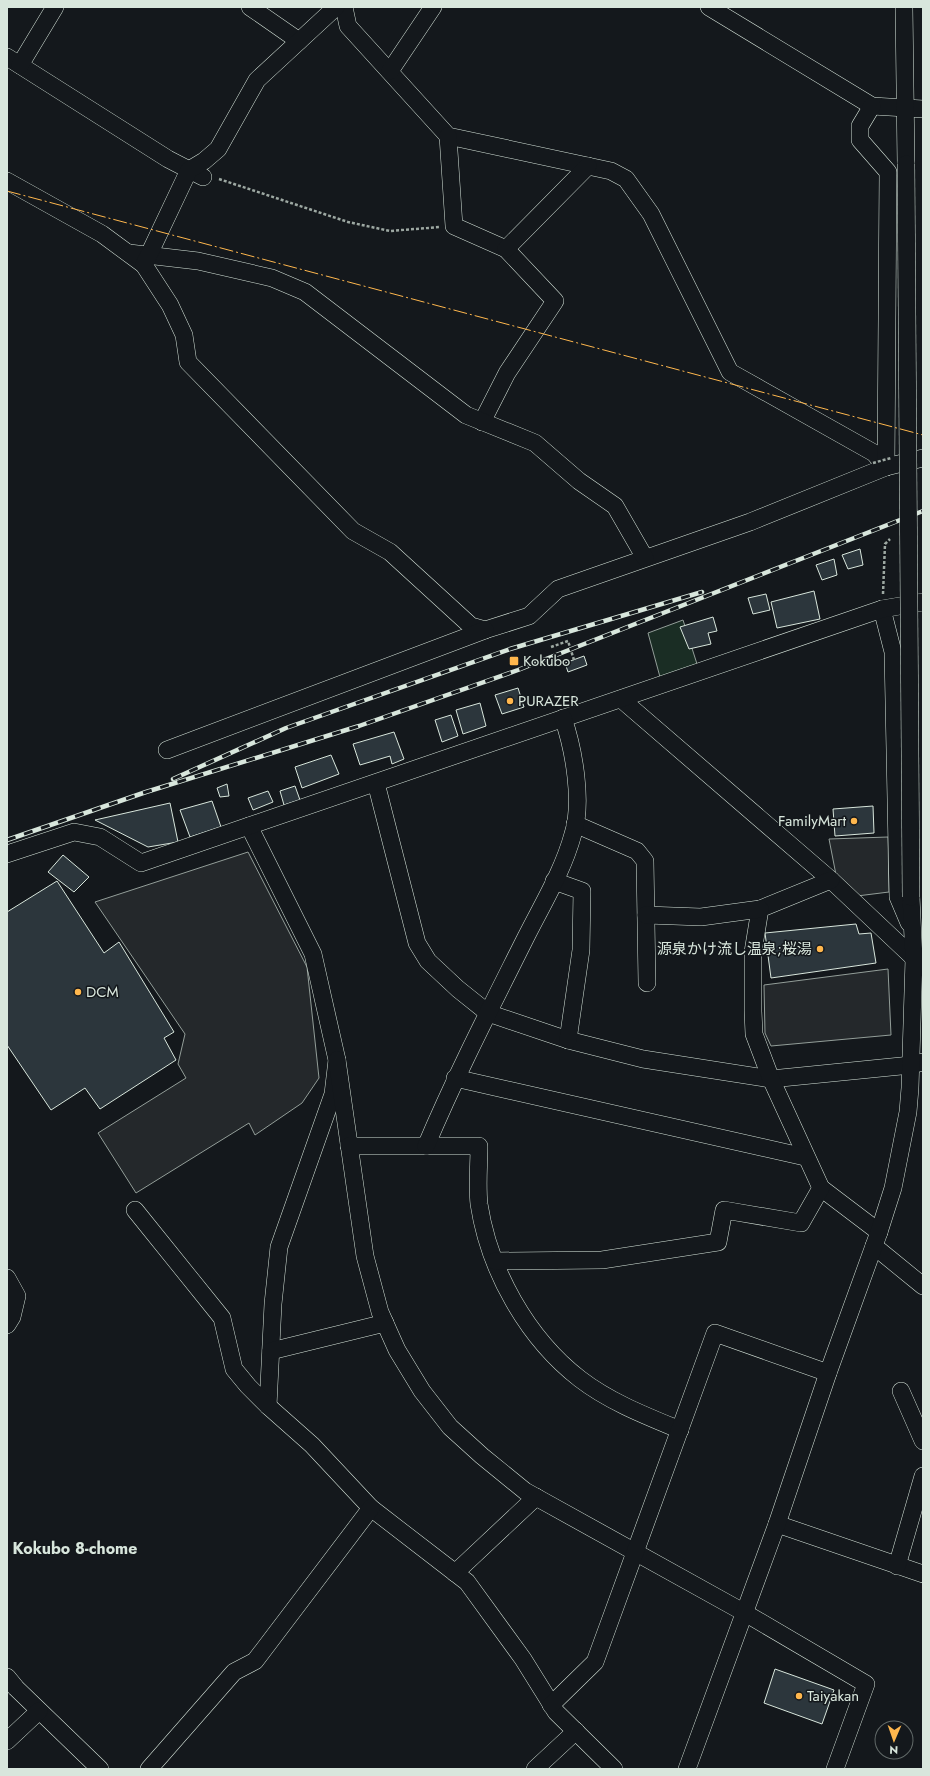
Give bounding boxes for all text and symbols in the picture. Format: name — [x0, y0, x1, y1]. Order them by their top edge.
place label: Kokubo — [523, 650, 570, 672]
marker: Kokubo — [508, 655, 520, 667]
place label: PURAZER — [518, 690, 579, 712]
marker: PURAZER — [505, 696, 515, 706]
place label: FamilyMart — [778, 810, 846, 832]
marker: FamilyMart — [849, 816, 859, 826]
place label: 源泉かけ流し温泉;桜湯 — [657, 938, 812, 960]
marker: 源泉かけ流し温泉;桜湯 — [815, 944, 825, 954]
place label: DCM — [86, 981, 119, 1003]
marker: DCM — [73, 987, 83, 997]
district label: Kokubo 8-chome — [13, 1537, 137, 1560]
place label: Taiyakan — [807, 1685, 859, 1707]
marker: Taiyakan — [794, 1691, 804, 1701]
north arrow — [874, 1720, 914, 1760]
text: N — [889, 1742, 898, 1758]

